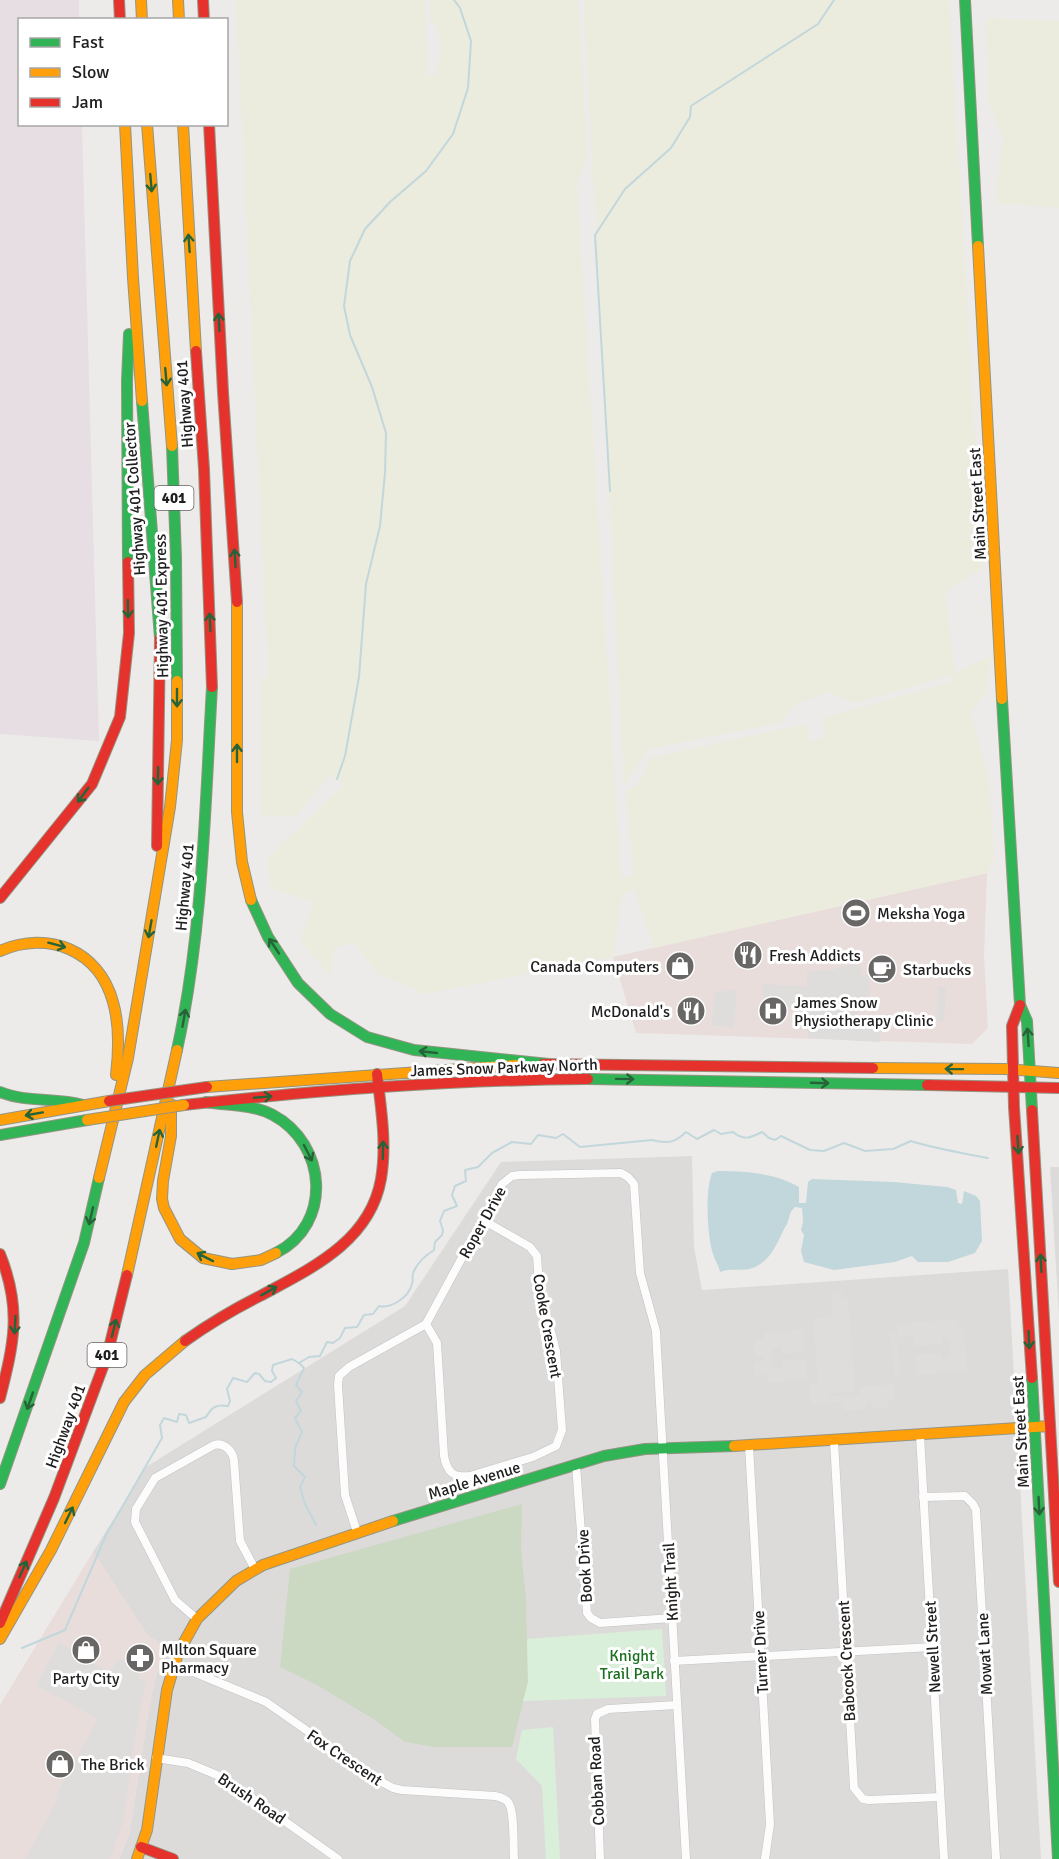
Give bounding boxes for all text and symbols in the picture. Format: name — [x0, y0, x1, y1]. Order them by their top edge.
legend — [18, 18, 228, 126]
text: Fast — [72, 31, 104, 53]
text: Slow — [72, 61, 109, 83]
text: Jam — [72, 91, 103, 113]
one-way arrow — [146, 172, 157, 192]
one-way arrow — [183, 233, 194, 253]
one-way arrow — [214, 312, 225, 332]
street label: Highway 401 — [172, 359, 198, 449]
one-way arrow — [161, 367, 172, 387]
street label: Highway 401 Collector — [120, 421, 150, 576]
street label: Main Street East — [965, 447, 991, 561]
road number: 401 — [154, 486, 194, 510]
street label: Highway 401 Express — [151, 534, 173, 678]
one-way arrow — [229, 549, 240, 569]
one-way arrow — [122, 599, 134, 619]
one-way arrow — [204, 613, 215, 633]
one-way arrow — [171, 687, 183, 707]
one-way arrow — [231, 744, 243, 764]
one-way arrow — [152, 766, 164, 786]
one-way arrow — [77, 787, 90, 803]
street label: Highway 401 — [171, 842, 199, 932]
sports icon: Meksha Yoga — [840, 897, 872, 929]
place label: Meksha Yoga — [877, 904, 965, 924]
one-way arrow — [144, 919, 155, 939]
one-way arrow — [268, 939, 280, 955]
restaurant icon: Fresh Addicts — [732, 939, 764, 971]
one-way arrow — [47, 940, 66, 952]
place label: Fresh Addicts — [769, 946, 861, 966]
shop icon: Canada Computers — [664, 950, 696, 982]
cafe icon: Starbucks — [866, 953, 898, 985]
place label: Canada Computers — [530, 957, 659, 977]
place label: Starbucks — [903, 960, 971, 980]
place label: James Snow Physiotherapy Clinic — [794, 993, 933, 1031]
restaurant icon: McDonald's — [675, 995, 707, 1027]
hospital icon: James Snow Physiotherapy Clinic — [757, 995, 789, 1027]
place label: McDonald's — [591, 1002, 670, 1022]
one-way arrow — [179, 1008, 190, 1028]
one-way arrow — [1022, 1028, 1033, 1048]
one-way arrow — [418, 1046, 438, 1057]
street label: James Snow Parkway North — [410, 1055, 598, 1081]
one-way arrow — [944, 1063, 964, 1074]
one-way arrow — [615, 1073, 635, 1085]
one-way arrow — [810, 1077, 830, 1088]
one-way arrow — [252, 1091, 272, 1102]
one-way arrow — [25, 1109, 44, 1120]
one-way arrow — [153, 1128, 164, 1148]
one-way arrow — [1012, 1135, 1023, 1155]
one-way arrow — [377, 1140, 389, 1160]
one-way arrow — [303, 1143, 314, 1161]
street label: Roper Drive — [455, 1183, 511, 1262]
one-way arrow — [84, 1206, 96, 1225]
one-way arrow — [196, 1250, 214, 1262]
one-way arrow — [1035, 1253, 1046, 1273]
street label: Cooke Crescent — [528, 1272, 566, 1380]
one-way arrow — [260, 1285, 277, 1297]
one-way arrow — [9, 1314, 20, 1334]
one-way arrow — [108, 1318, 120, 1337]
one-way arrow — [1024, 1330, 1035, 1350]
road number: 401 — [88, 1343, 126, 1367]
street label: Main Street East — [1008, 1375, 1034, 1489]
street label: Highway 401 — [41, 1381, 90, 1471]
one-way arrow — [24, 1391, 35, 1410]
street label: Maple Avenue — [426, 1457, 523, 1504]
one-way arrow — [1034, 1496, 1045, 1516]
one-way arrow — [64, 1506, 75, 1524]
street label: Book Drive — [573, 1529, 597, 1603]
street label: Knight Trail — [659, 1542, 683, 1622]
one-way arrow — [19, 1560, 30, 1578]
street label: Babcock Crescent — [834, 1600, 860, 1722]
street label: Newell Street — [921, 1600, 945, 1694]
street label: Turner Drive — [749, 1610, 773, 1694]
street label: Mowat Lane — [973, 1612, 997, 1696]
shop icon: Party City — [70, 1634, 102, 1666]
place label: MIlton Square Pharmacy — [161, 1640, 257, 1678]
pharmacy icon: MIlton Square Pharmacy — [124, 1642, 156, 1674]
park label: Knight Trail Park — [600, 1646, 664, 1684]
place label: Party City — [53, 1669, 120, 1689]
street label: Fox Crescent — [303, 1725, 386, 1791]
street label: Cobban Road — [585, 1736, 609, 1826]
shop icon: The Brick — [44, 1748, 76, 1780]
place label: The Brick — [81, 1755, 145, 1775]
street label: Brush Road — [214, 1769, 289, 1829]

